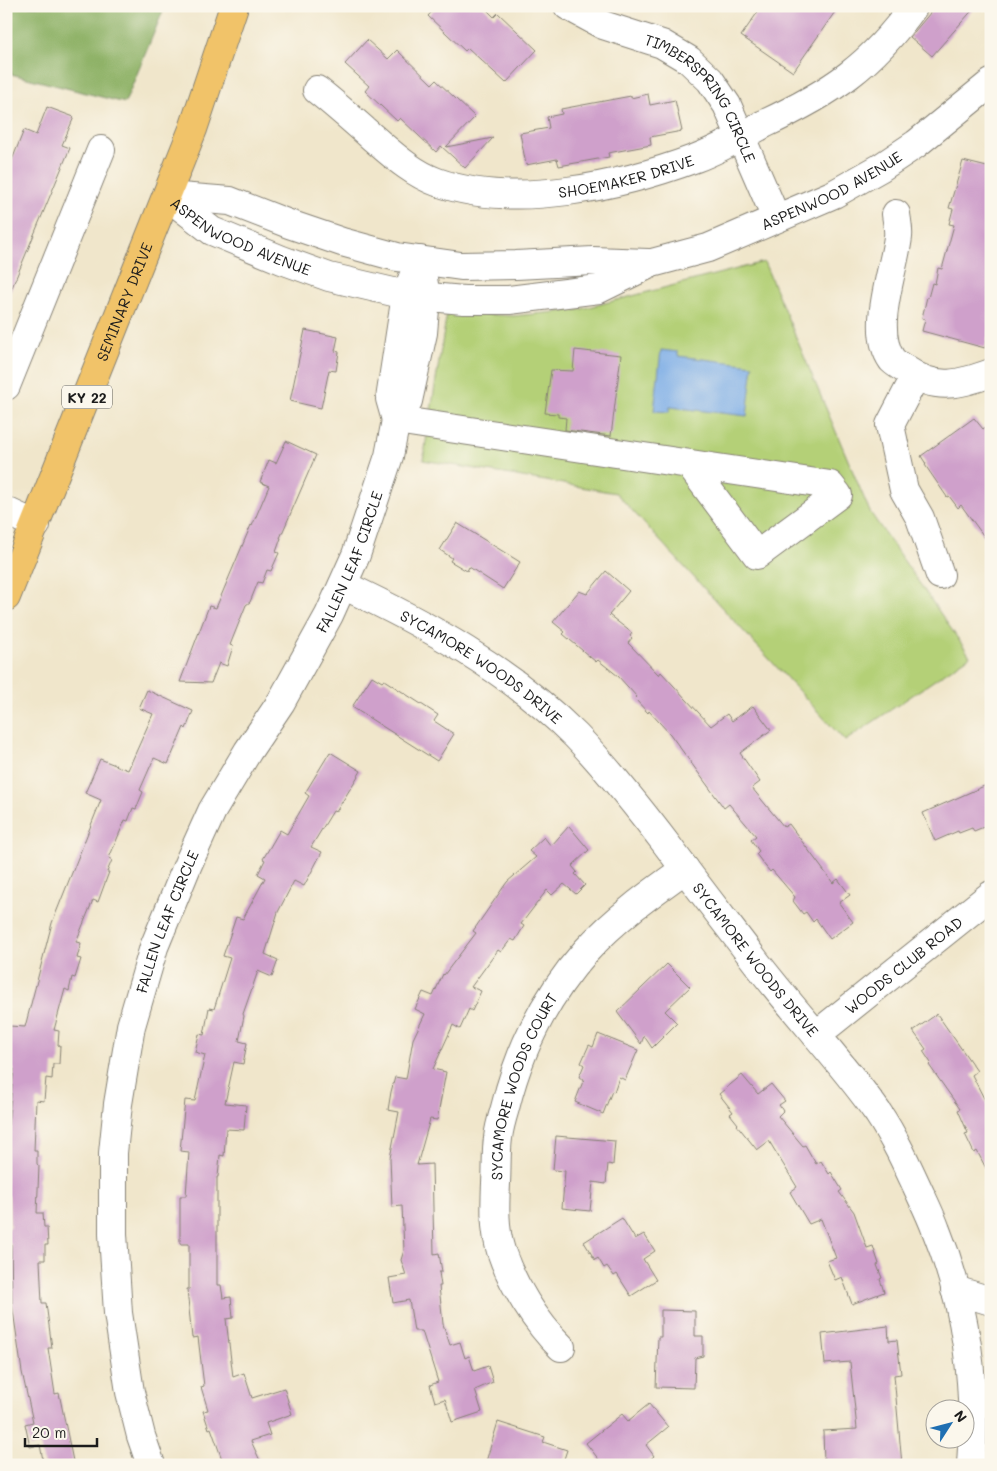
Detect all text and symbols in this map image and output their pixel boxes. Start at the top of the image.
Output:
street label: TIMBERSPRING CIRCLE [642,29,761,166]
street label: ASPENWOOD AVENUE [758,146,906,234]
street label: SHOEMAKER DRIVE [557,150,697,202]
street label: ASPENWOOD AVENUE [166,192,314,280]
street label: SEMINARY DRIVE [91,239,157,364]
road number: KY 22 [62,386,112,408]
street label: FALLEN LEAF CIRCLE [311,488,387,636]
street label: SYCAMORE WOODS DRIVE [397,605,567,728]
street label: FALLEN LEAF CIRCLE [131,846,203,995]
street label: SYCAMORE WOODS DRIVE [688,878,823,1041]
street label: WOODS CLUB ROAD [840,912,967,1018]
street label: SYCAMORE WOODS COURT [486,989,562,1181]
north arrow [924,1398,974,1448]
text: N [950,1406,972,1426]
scale bar [25,1416,98,1448]
text: 20 m [32,1422,66,1442]

